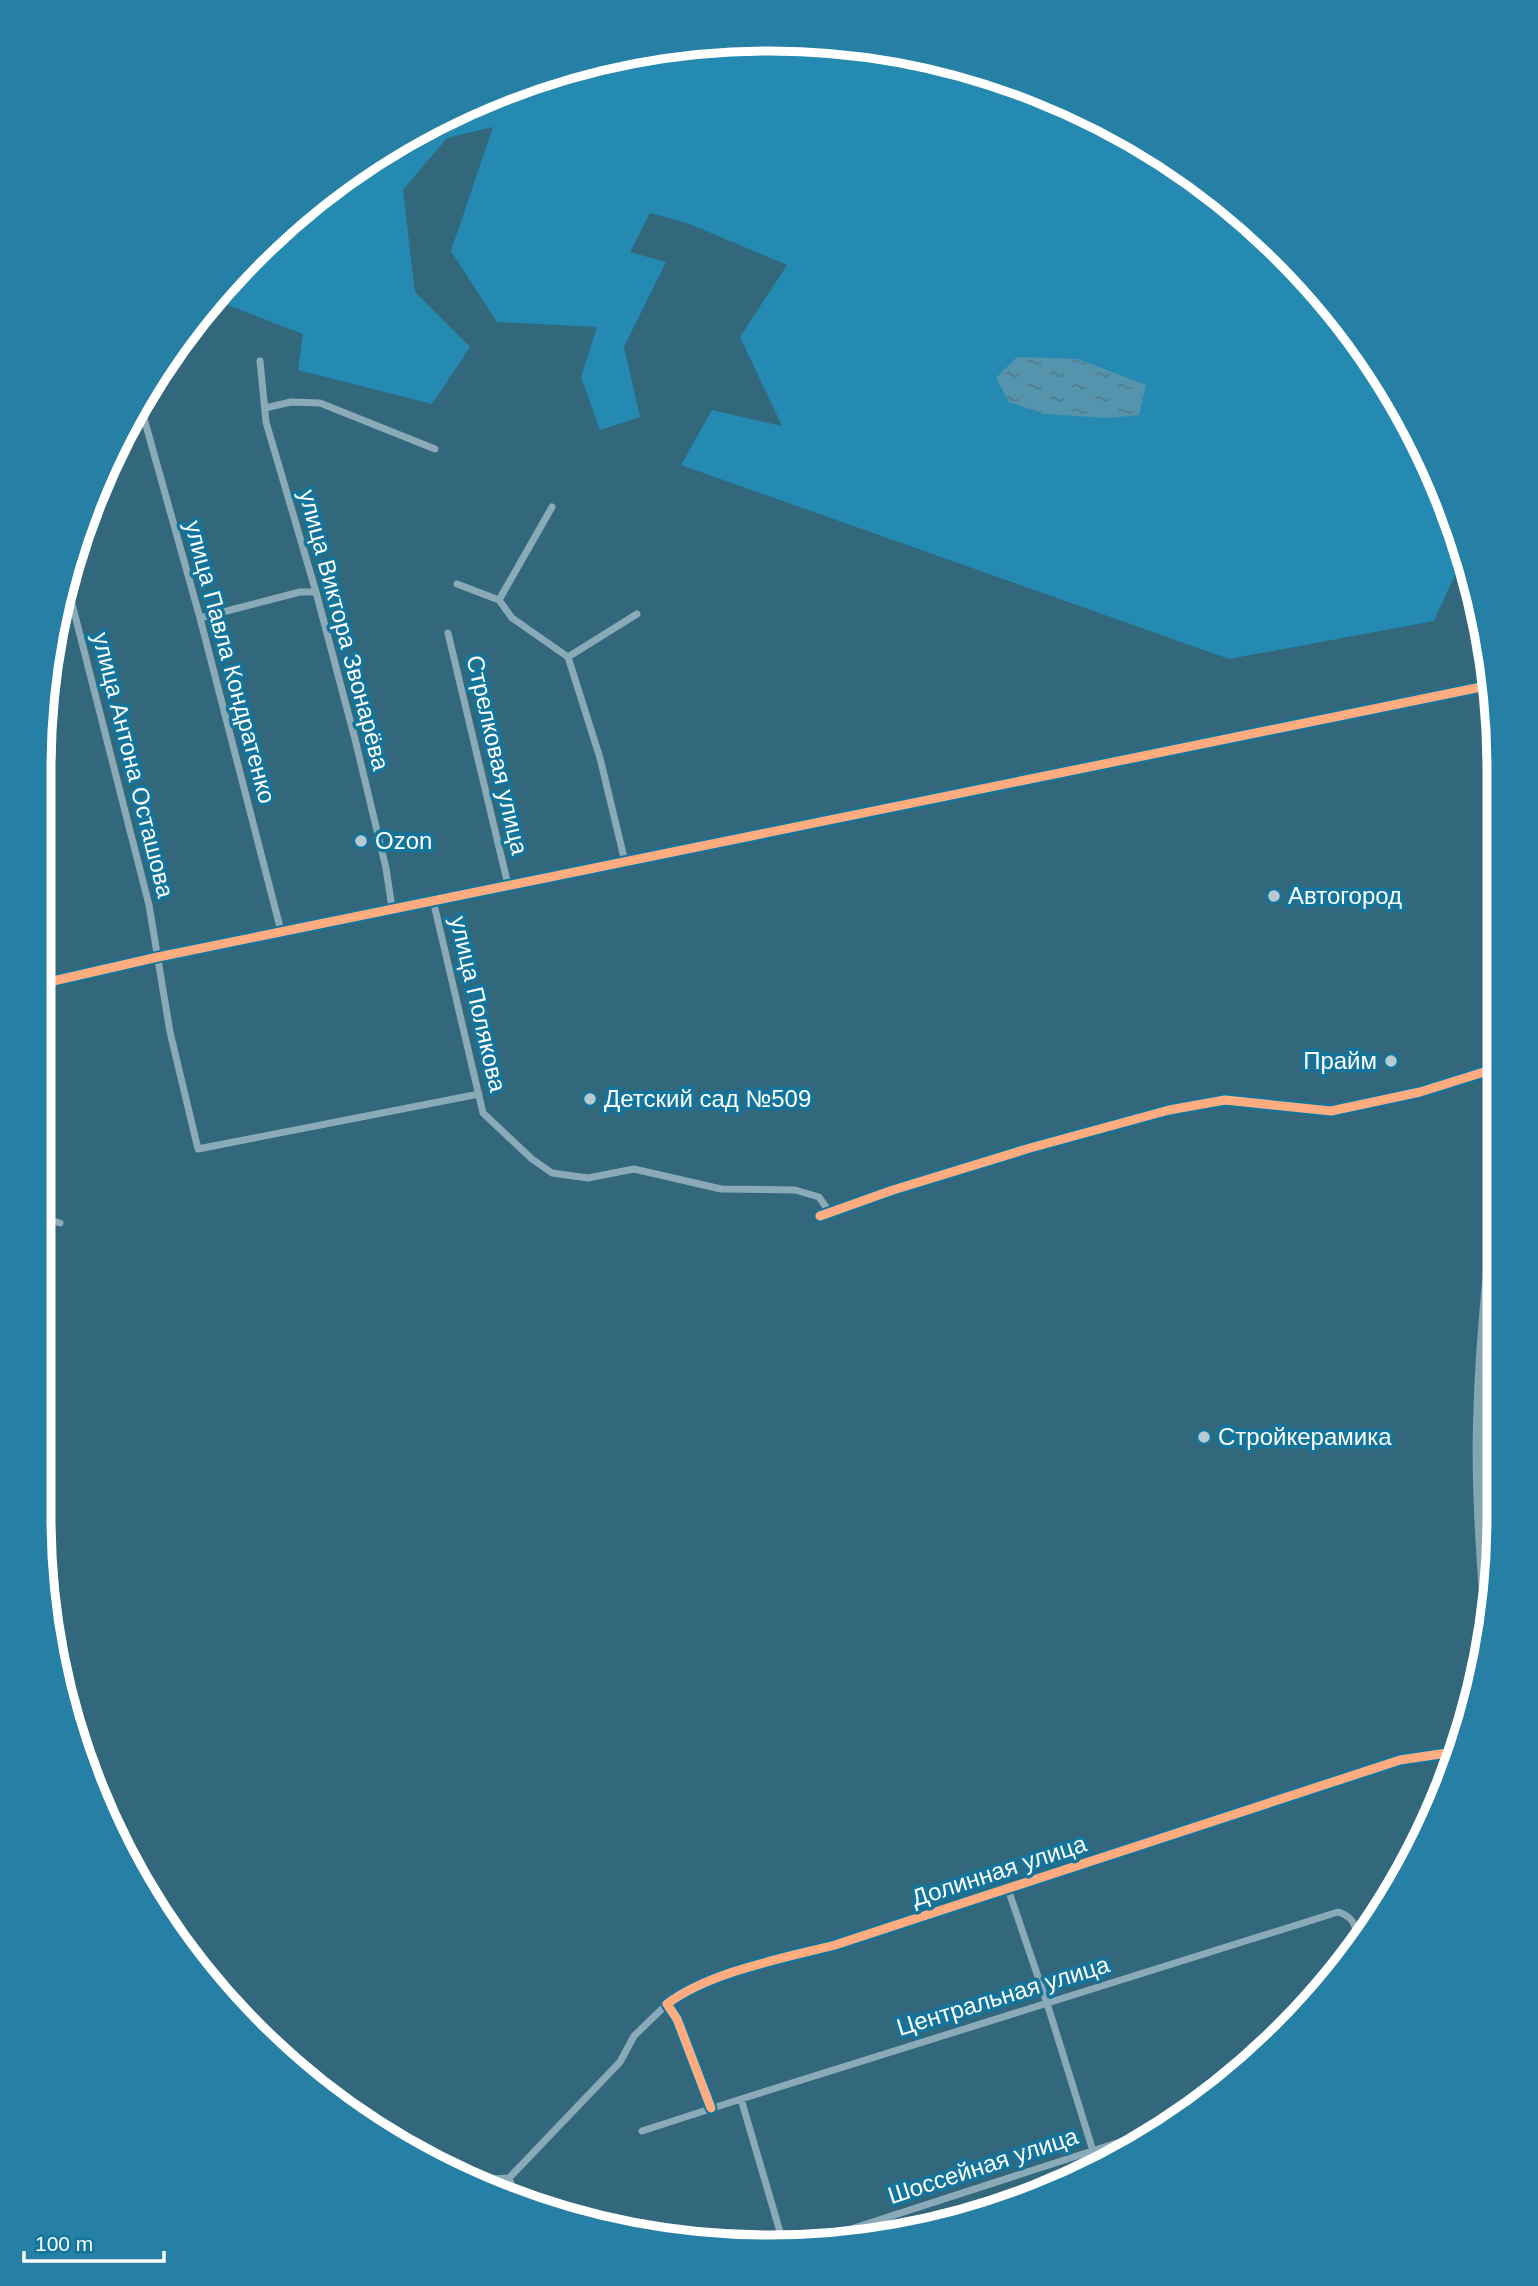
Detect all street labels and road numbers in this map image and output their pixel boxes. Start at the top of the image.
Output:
street label: улица Виктора Звонарёва [294,486,395,774]
street label: улица Павла Кондратенко [180,518,281,806]
street label: улица Антона Осташова [87,629,180,901]
street label: Стрелковая улица [461,653,534,858]
street label: улица Полякова [445,913,512,1095]
street label: Долинная улица [908,1829,1090,1912]
street label: Центральная улица [893,1950,1113,2041]
street label: Шоссейная улица [884,2122,1082,2209]

